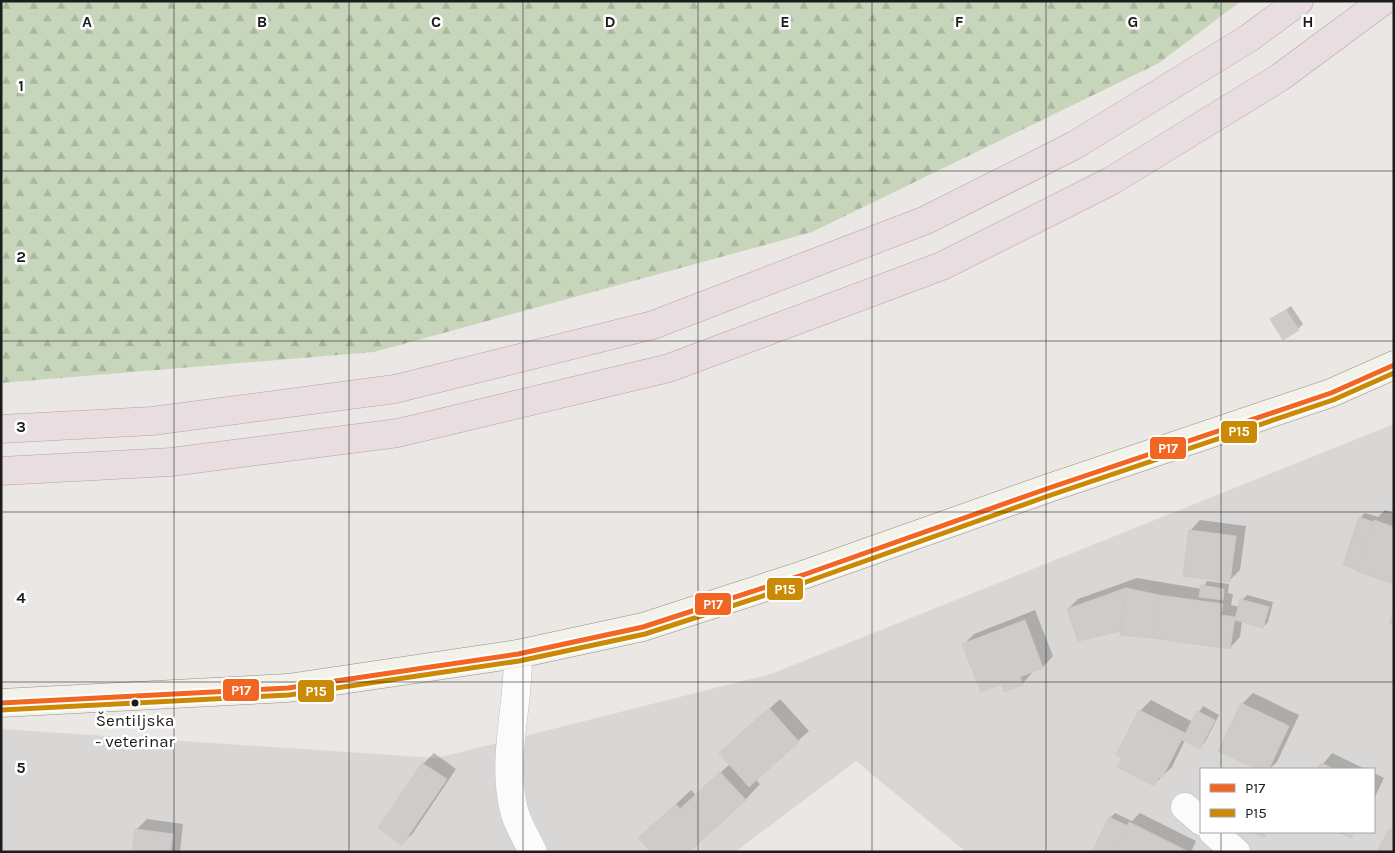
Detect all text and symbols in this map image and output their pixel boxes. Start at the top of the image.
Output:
text: A [82,12,92,31]
text: B [257,12,267,31]
text: C [431,12,441,31]
text: D [605,12,616,31]
text: E [780,12,790,31]
text: F [955,12,964,31]
text: G [1128,12,1138,31]
text: H [1302,12,1314,31]
text: 1 [18,76,24,95]
text: 2 [16,247,26,266]
text: 3 [16,417,26,436]
line badge: P15 [1220,420,1258,444]
text: P15 [1228,423,1250,440]
line badge: P17 [1149,436,1187,460]
text: P17 [1158,440,1178,457]
line badge: P15 [766,577,804,601]
text: P15 [774,581,796,598]
text: 4 [16,588,26,607]
line badge: P17 [694,592,732,616]
text: P17 [703,596,723,613]
line badge: P17 [222,678,260,702]
line badge: P15 [297,679,335,703]
text: P17 [231,682,251,699]
text: P15 [305,683,327,700]
marker: Šentiljska - veterinar [130,698,140,708]
place label: Šentiljska - veterinar [95,710,176,751]
text: 5 [16,758,26,777]
legend [1200,768,1375,833]
text: P17 [1245,779,1265,797]
text: P15 [1245,804,1267,822]

